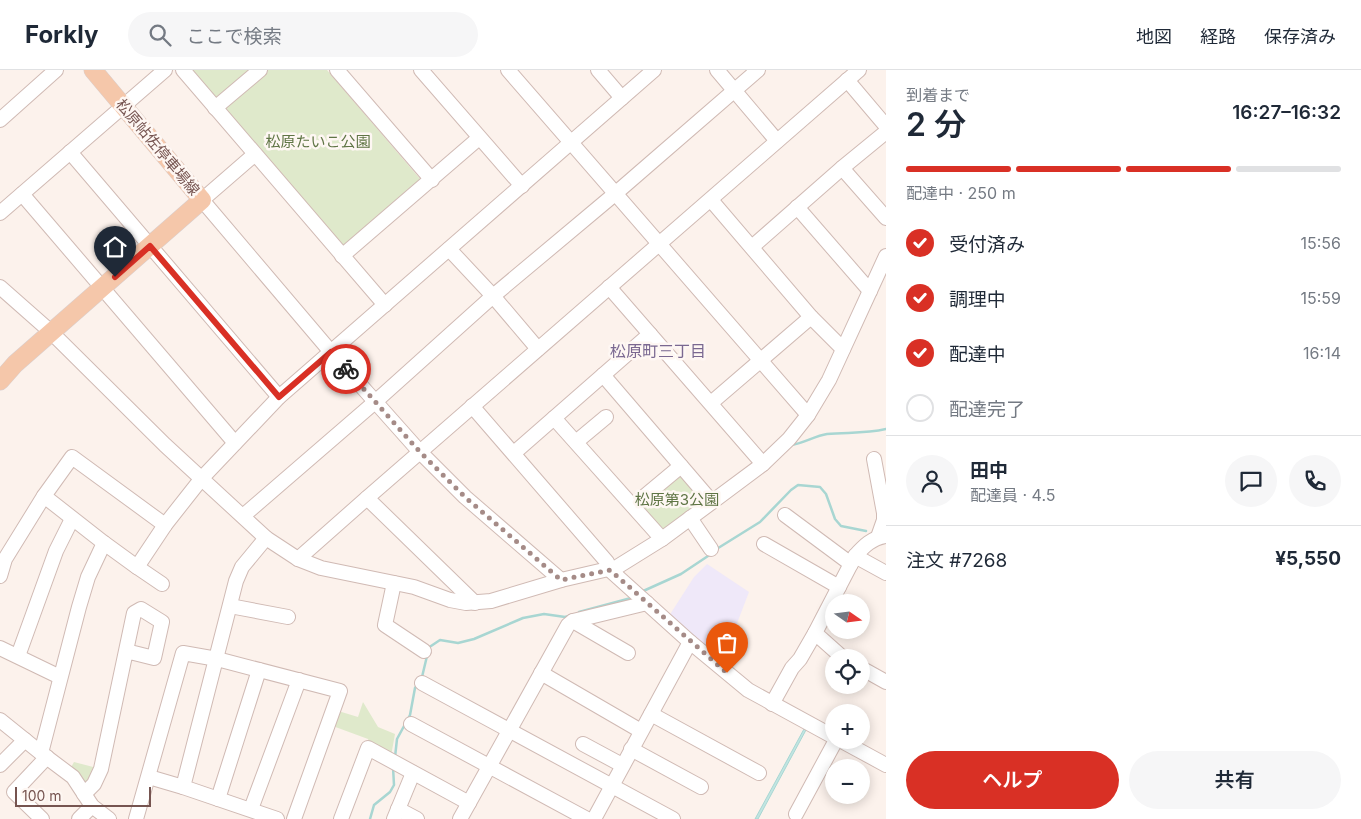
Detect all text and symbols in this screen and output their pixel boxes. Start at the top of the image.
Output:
search box [128,12,478,57]
text: Forkly [25,20,98,49]
icon: search [146,21,174,49]
text: ここで検索 [186,25,281,48]
text: 地図 [1136,26,1172,47]
text: 経路 [1200,26,1236,47]
text: 保存済み [1264,26,1336,47]
text: 到着まで [906,85,970,105]
street label: 松原帖佐停車場線 [112,95,204,199]
text: 16:27–16:32 [1232,101,1341,124]
text: 2 分 [906,105,966,144]
park label: 松原たいこ公園 [265,132,371,151]
text: 配達中 · 250 m [906,183,1016,203]
pin [94,226,136,277]
icon: check [906,229,934,257]
icon: home [101,233,129,261]
text: 受付済み [949,233,1025,256]
text: 15:56 [1301,233,1341,253]
icon: check [906,284,934,312]
text: 調理中 [949,288,1006,311]
text: 15:59 [1301,288,1341,308]
icon: check [906,339,934,367]
district label: 松原町三丁目 [610,341,706,361]
text: 配達中 [949,343,1006,366]
text: 16:14 [1303,343,1341,363]
courier [321,344,371,394]
icon: bike [332,355,360,383]
text: 配達完了 [949,398,1025,421]
button: person [906,455,958,507]
button: chat [1225,455,1277,507]
button: phone [1289,455,1341,507]
text: 田中 [970,459,1008,482]
text: 配達員 · 4.5 [970,485,1056,505]
park label: 松原第3公園 [635,490,719,509]
text: ¥5,550 [1275,547,1341,570]
text: 注文 #7268 [906,549,1007,572]
north arrow [825,594,870,639]
map controls [825,594,870,804]
pin [706,622,748,673]
icon: bag [713,629,741,657]
button: locate [825,649,870,694]
button: + [825,704,870,749]
button: ヘルプ [906,751,1119,809]
button: 共有 [1129,751,1341,809]
button: − [825,759,870,804]
scale bar [15,784,151,807]
text: 100 m [22,787,62,804]

